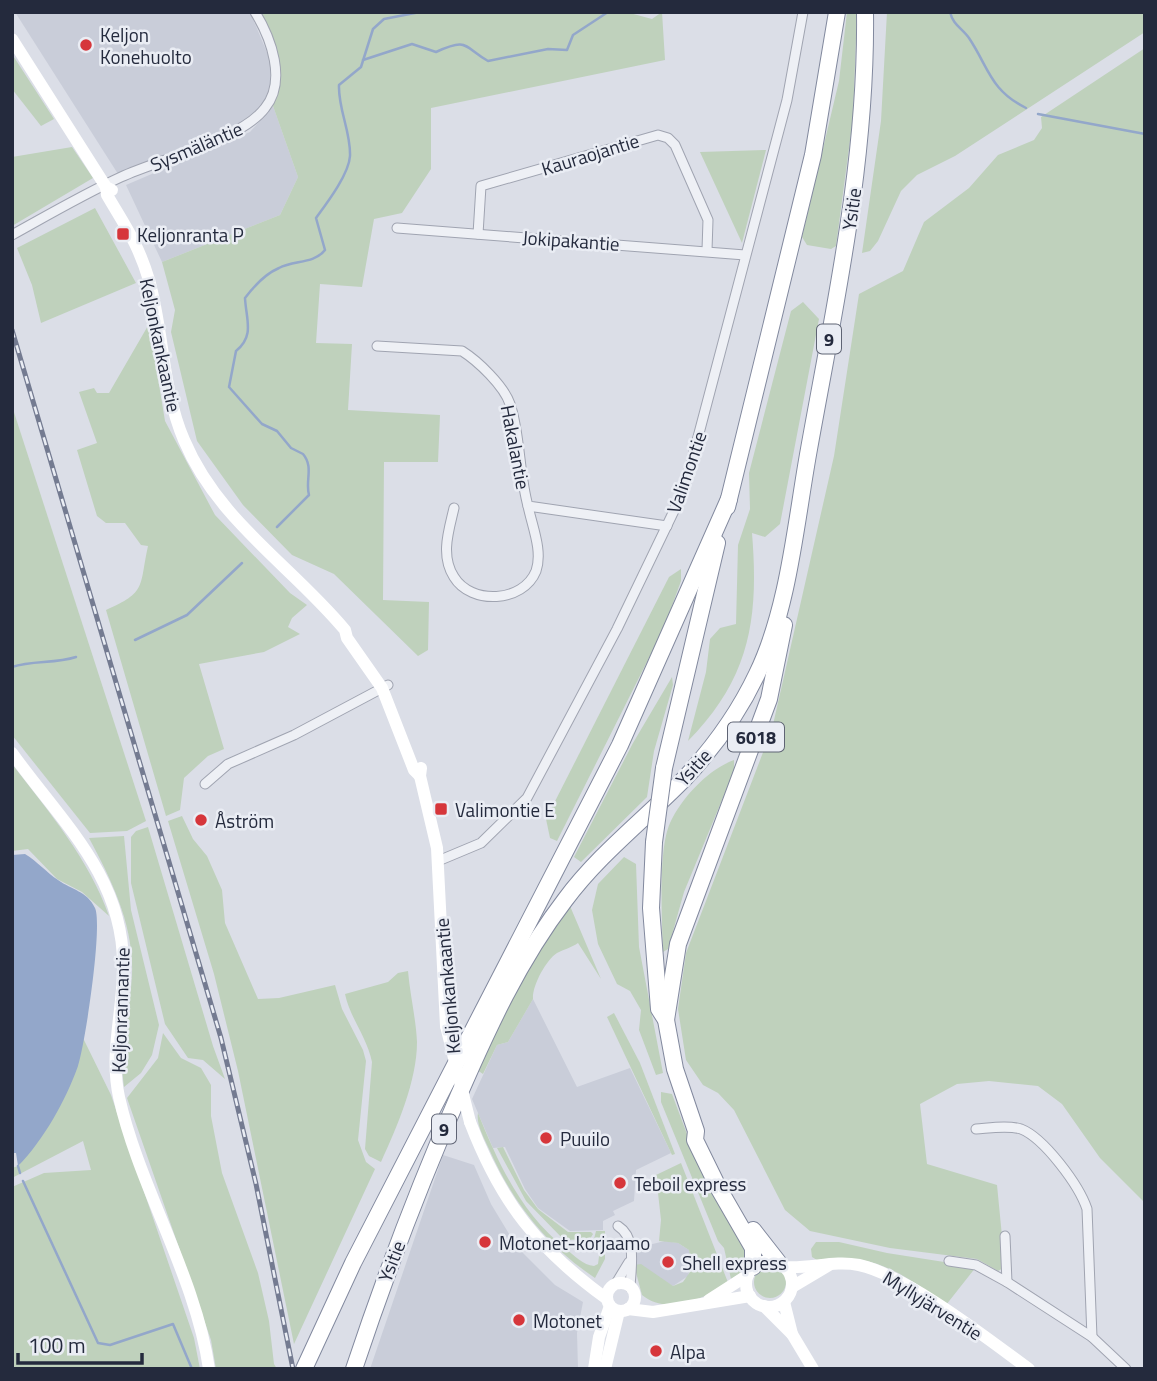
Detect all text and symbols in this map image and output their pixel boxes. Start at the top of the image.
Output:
place label: Keljon Konehuolto [100,20,192,71]
marker: Keljon Konehuolto [78,37,94,53]
street label: Sysmäläntie [145,114,247,178]
street label: Kauraojantie [538,125,642,183]
street label: Ysitie [834,186,868,232]
place label: Keljonranta P [137,220,244,249]
street label: Jokipakantie [521,222,621,258]
marker: Keljonranta P [115,226,131,242]
street label: Keljonkankaantie [133,275,189,415]
road number: 9 [817,324,841,354]
street label: Hakalantie [494,402,538,492]
street label: Valimontie [658,427,714,517]
road number: 6018 [728,722,784,752]
street label: Ysitie [668,742,718,792]
place label: Valimontie E [455,795,555,824]
marker: Valimontie E [433,801,449,817]
place label: Åström [215,806,274,835]
marker: Åström [193,812,209,828]
street label: Keljonkankaantie [427,917,467,1055]
street label: Keljonrannantie [103,947,137,1073]
road number: 9 [432,1114,456,1144]
place label: Puuilo [560,1124,610,1153]
marker: Puuilo [538,1130,554,1146]
place label: Teboil express [634,1169,747,1198]
marker: Teboil express [612,1175,628,1191]
place label: Motonet-korjaamo [499,1228,650,1257]
marker: Motonet-korjaamo [477,1234,493,1250]
street label: Ysitie [370,1236,412,1286]
place label: Shell express [682,1248,787,1277]
marker: Shell express [660,1254,676,1270]
street label: Myllyjärventie [878,1263,988,1347]
place label: Motonet [533,1306,602,1335]
marker: Motonet [511,1312,527,1328]
scale bar [18,1322,142,1366]
text: 100 m [28,1329,85,1361]
place label: Alpa [670,1337,706,1366]
marker: Alpa [648,1343,664,1359]

